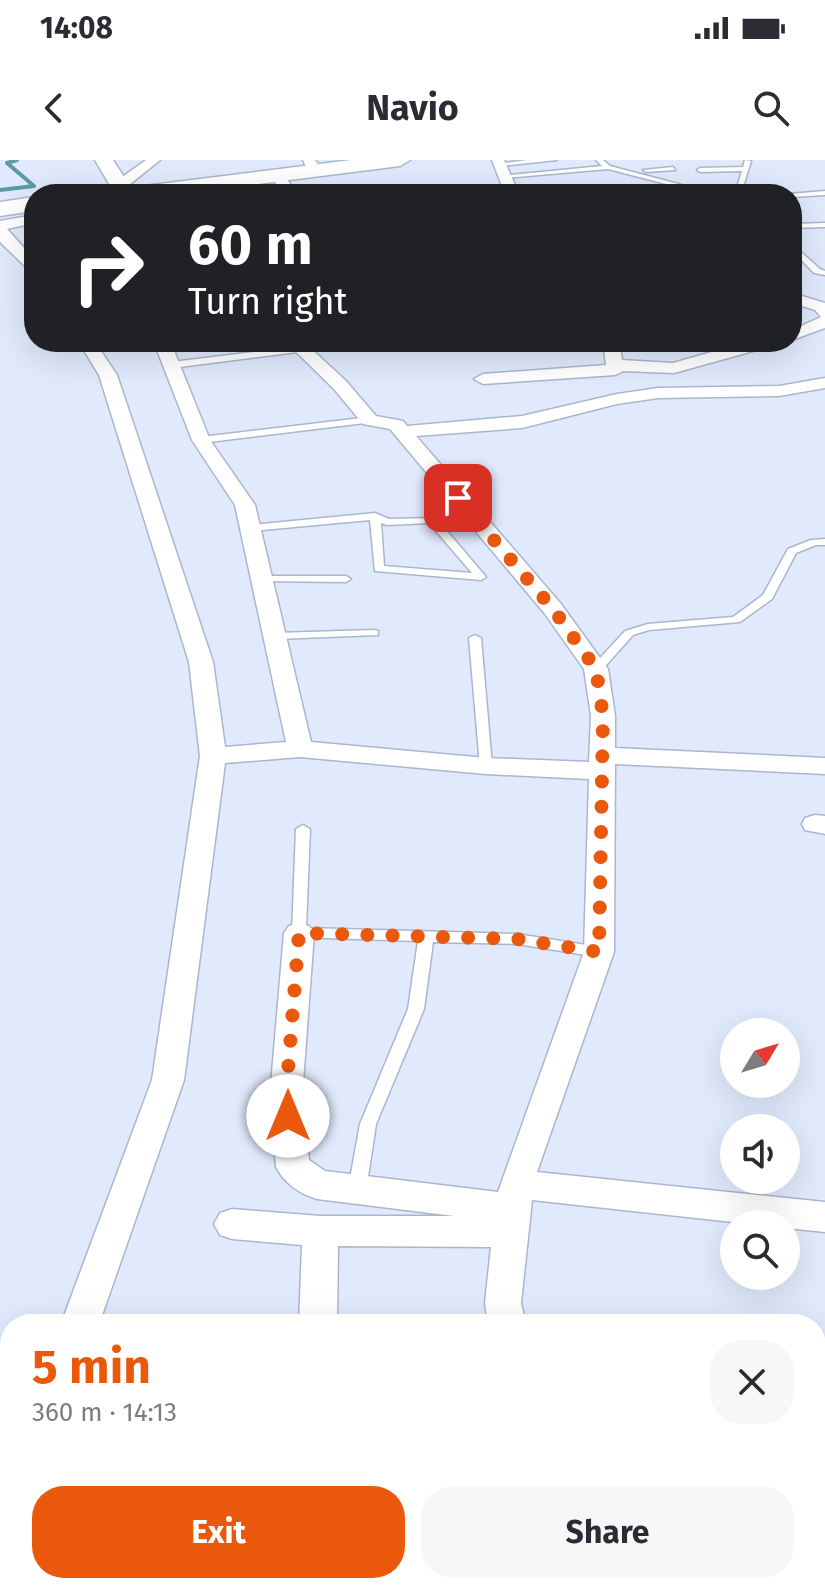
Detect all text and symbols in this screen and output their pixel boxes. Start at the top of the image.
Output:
text: 14:08 [40,10,113,46]
icon: back [32,86,76,130]
text: Navio [366,86,459,130]
icon: search [749,86,793,130]
text: 60 m [188,212,313,279]
icon: right [56,216,160,320]
text: Turn right [188,280,348,324]
pin [424,464,492,532]
icon: arrive [436,476,480,520]
north arrow [720,1018,800,1098]
map controls [720,1018,800,1290]
position arrow [246,1074,330,1158]
button: sound [720,1114,800,1194]
button: search [720,1210,800,1290]
text: 5 min [32,1338,151,1396]
button: close [710,1340,794,1424]
text: 360 m · 14:13 [32,1397,177,1428]
button: Exit [32,1486,405,1578]
button: Share [421,1486,794,1578]

